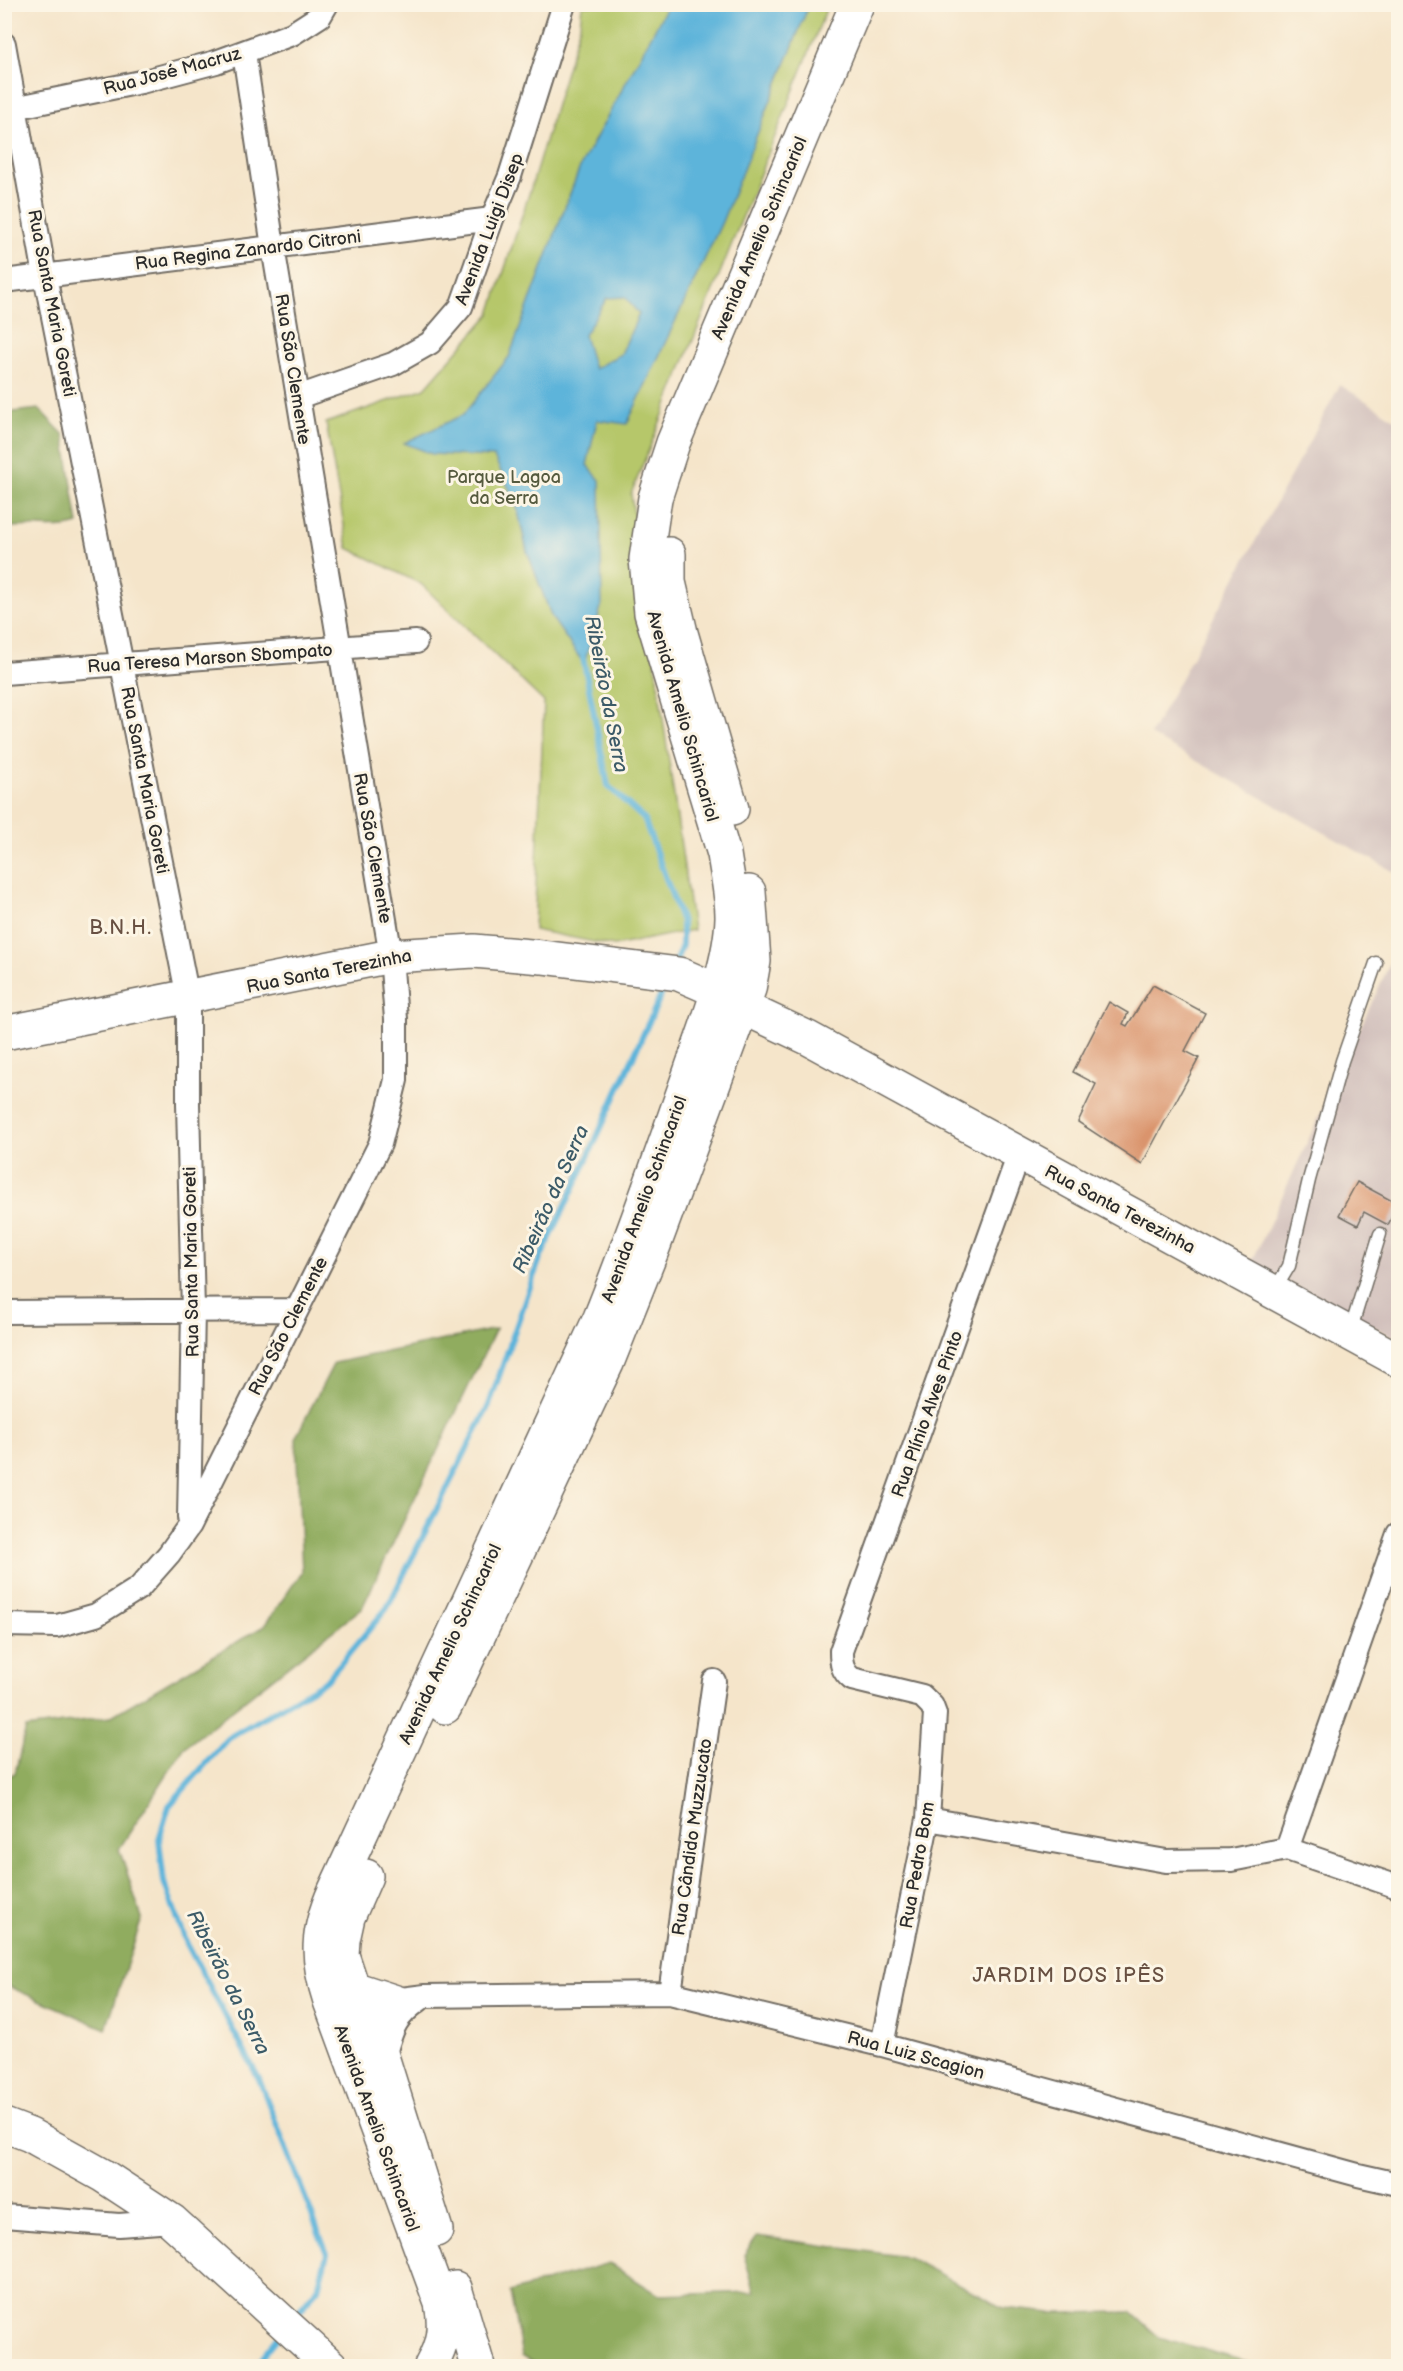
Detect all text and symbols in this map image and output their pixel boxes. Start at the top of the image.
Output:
street label: Rua José Macruz [101,43,243,100]
street label: Avenida Amelio Schincariol [707,134,812,343]
street label: Avenida Luigi Disep [451,150,528,308]
street label: Rua Santa Maria Goreti [23,208,80,399]
street label: Rua Regina Zanardo Citroni [134,226,362,275]
street label: Rua São Clemente [270,292,315,446]
park label: Parque Lagoa da Serra [447,467,561,509]
street label: Avenida Amelio Schincariol [642,608,723,824]
water label: Ribeirão da Serra [579,614,633,775]
street label: Rua Teresa Marson Sbompato [87,639,333,678]
street label: Rua Santa Maria Goreti [116,685,173,876]
street label: Rua São Clemente [349,771,396,925]
district label: B.N.H. [89,916,153,940]
street label: Rua Santa Terezinha [245,945,413,998]
street label: Avenida Amelio Schincariol [597,1093,692,1305]
water label: Ribeirão da Serra [508,1122,594,1277]
street label: Rua Santa Terezinha [1041,1161,1199,1258]
street label: Rua Santa Maria Goreti [179,1167,204,1357]
street label: Rua São Clemente [244,1253,333,1399]
street label: Rua Plínio Alves Pinto [888,1328,967,1500]
street label: Avenida Amelio Schincariol [395,1541,506,1748]
street label: Rua Cândido Muzzucato [668,1737,717,1937]
street label: Rua Pedro Bom [896,1800,939,1930]
water label: Ribeirão da Serra [181,1906,275,2059]
district label: JARDIM DOS IPÊS [972,1963,1166,1988]
street label: Avenida Amelio Schincariol [329,2022,424,2234]
street label: Rua Luiz Scagion [845,2027,987,2084]

